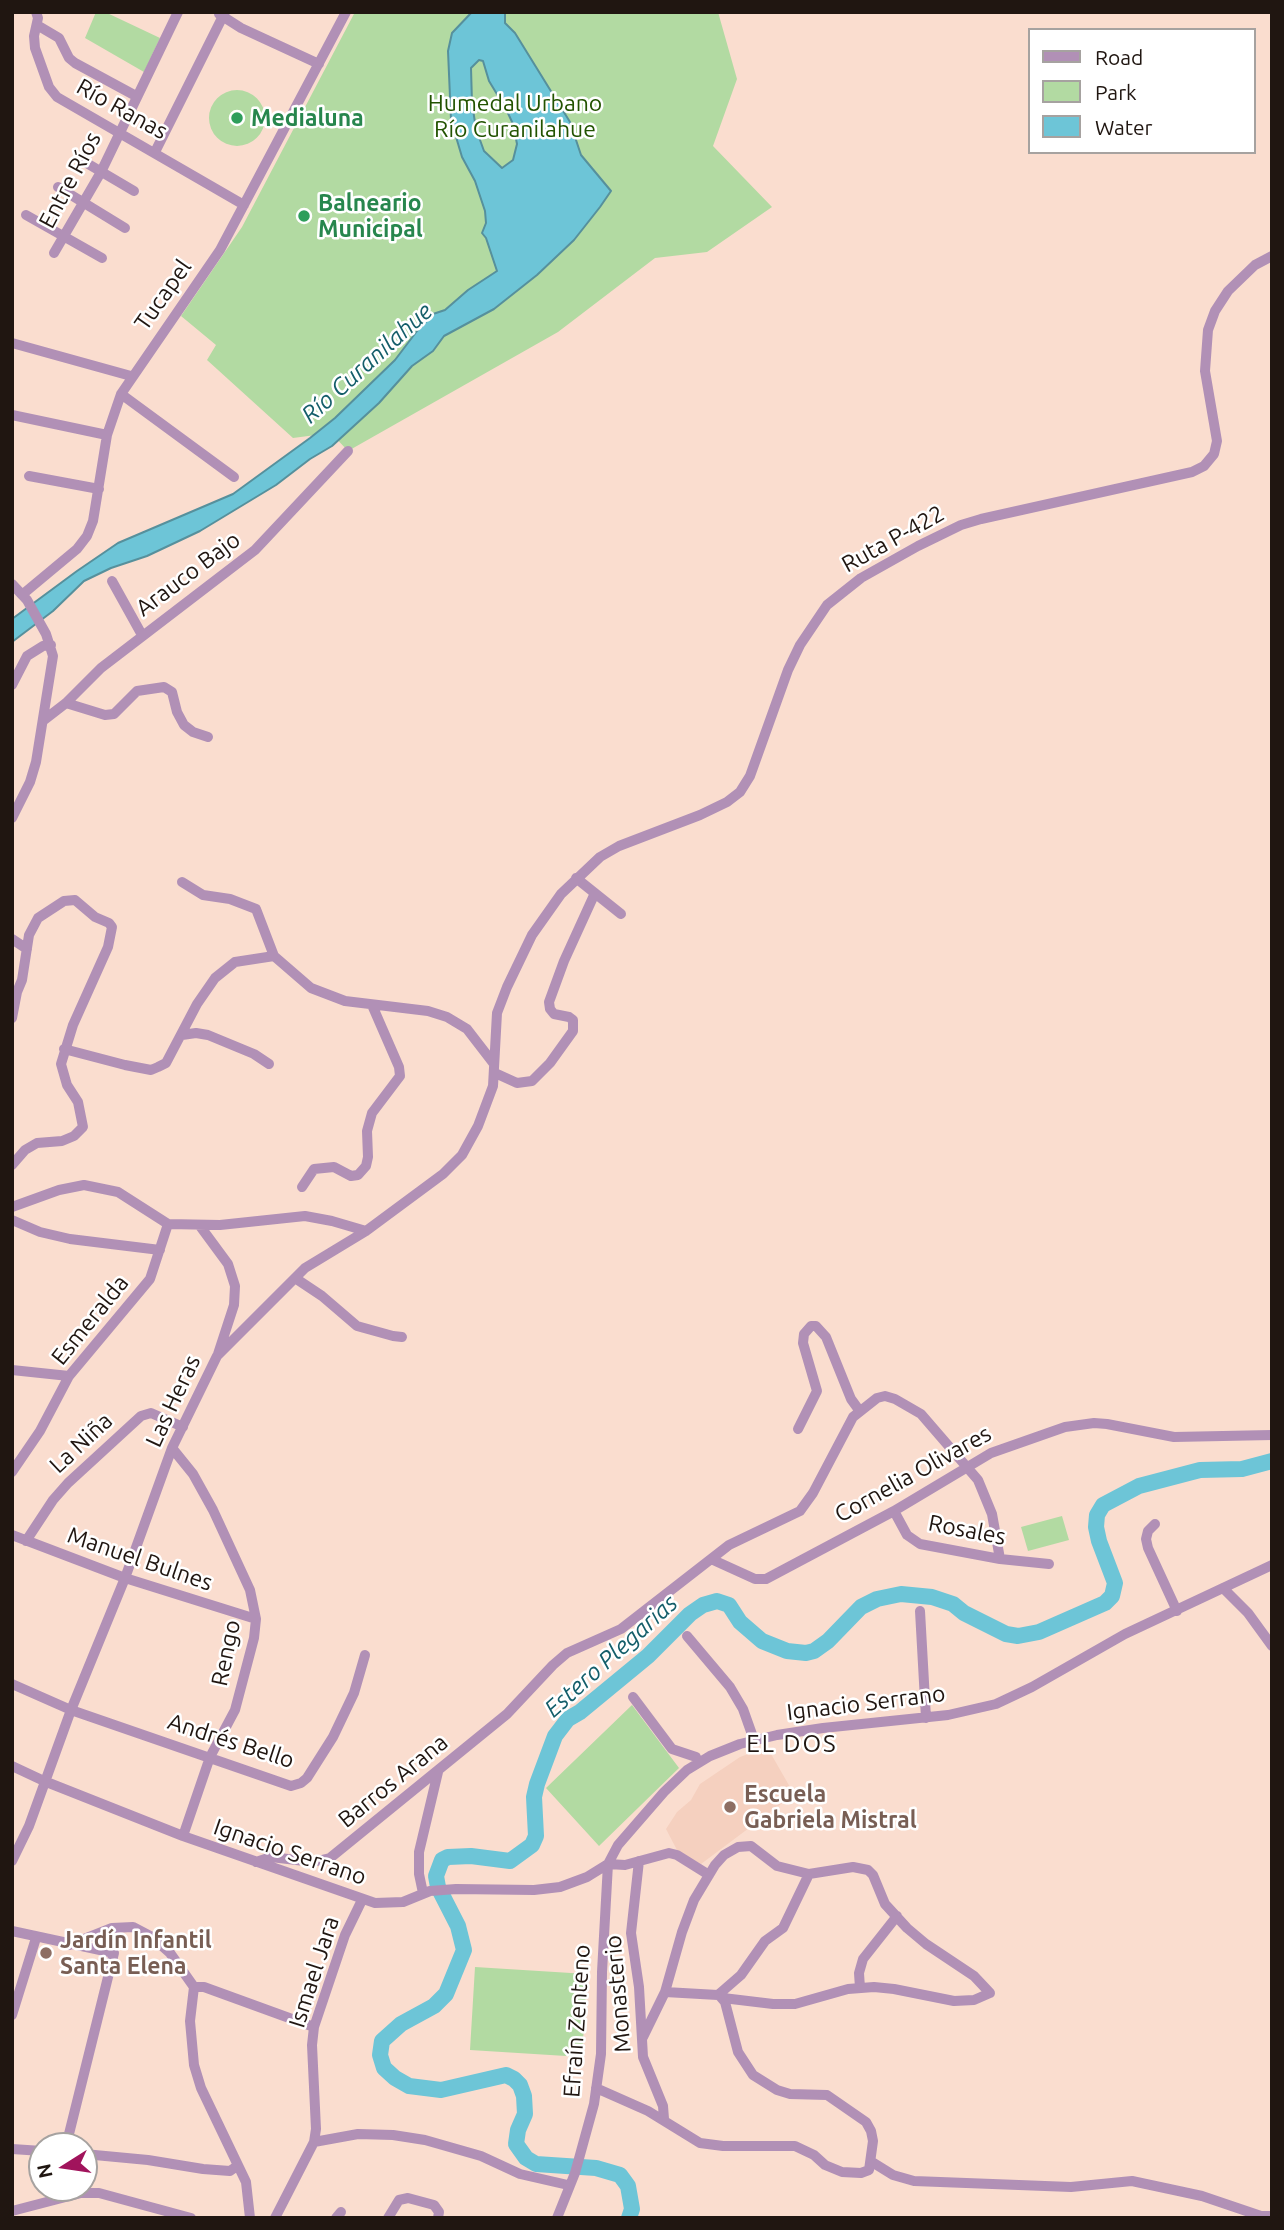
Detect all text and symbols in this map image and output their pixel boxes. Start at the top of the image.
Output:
legend [1028,28,1256,154]
text: Road [1095,45,1143,69]
street label: Río Ranas [72,73,172,145]
text: Park [1095,80,1137,104]
park label: Humedal Urbano Río Curanilahue [428,89,602,143]
place label: Medialuna [251,104,364,132]
marker: Medialuna [229,110,245,126]
text: Water [1095,115,1153,139]
street label: Entre Ríos [33,127,107,233]
place label: Balneario Municipal [318,189,423,243]
marker: Balneario Municipal [296,208,312,224]
street label: Tucapel [129,254,197,336]
water label: Río Curanilahue [296,297,438,429]
street label: Ruta P-422 [837,500,949,578]
street label: Arauco Bajo [130,526,246,622]
street label: Esmeralda [46,1270,134,1370]
street label: Las Heras [140,1351,206,1451]
street label: La Niña [44,1407,118,1479]
street label: Cornelia Olivares [830,1420,996,1528]
street label: Rosales [926,1509,1008,1551]
street label: Manuel Bulnes [64,1521,216,1597]
water label: Estero Plegarias [539,1589,683,1723]
street label: Rengo [206,1617,246,1689]
street label: Ignacio Serrano [785,1680,947,1726]
street label: Andrés Bello [164,1708,298,1774]
street label: Barros Arana [333,1728,453,1834]
district label: EL DOS [747,1730,837,1758]
place label: Escuela Gabriela Mistral [744,1780,917,1834]
marker: Escuela Gabriela Mistral [722,1799,738,1815]
street label: Ignacio Serrano [210,1813,370,1891]
street label: Ismael Jara [283,1913,345,2031]
place label: Jardín Infantil Santa Elena [60,1926,212,1980]
street label: Monasterio [599,1934,637,2054]
street label: Efraín Zenteno [558,1944,596,2098]
marker: Jardín Infantil Santa Elena [38,1945,54,1961]
north arrow [28,2132,98,2202]
text: N [32,2162,57,2180]

